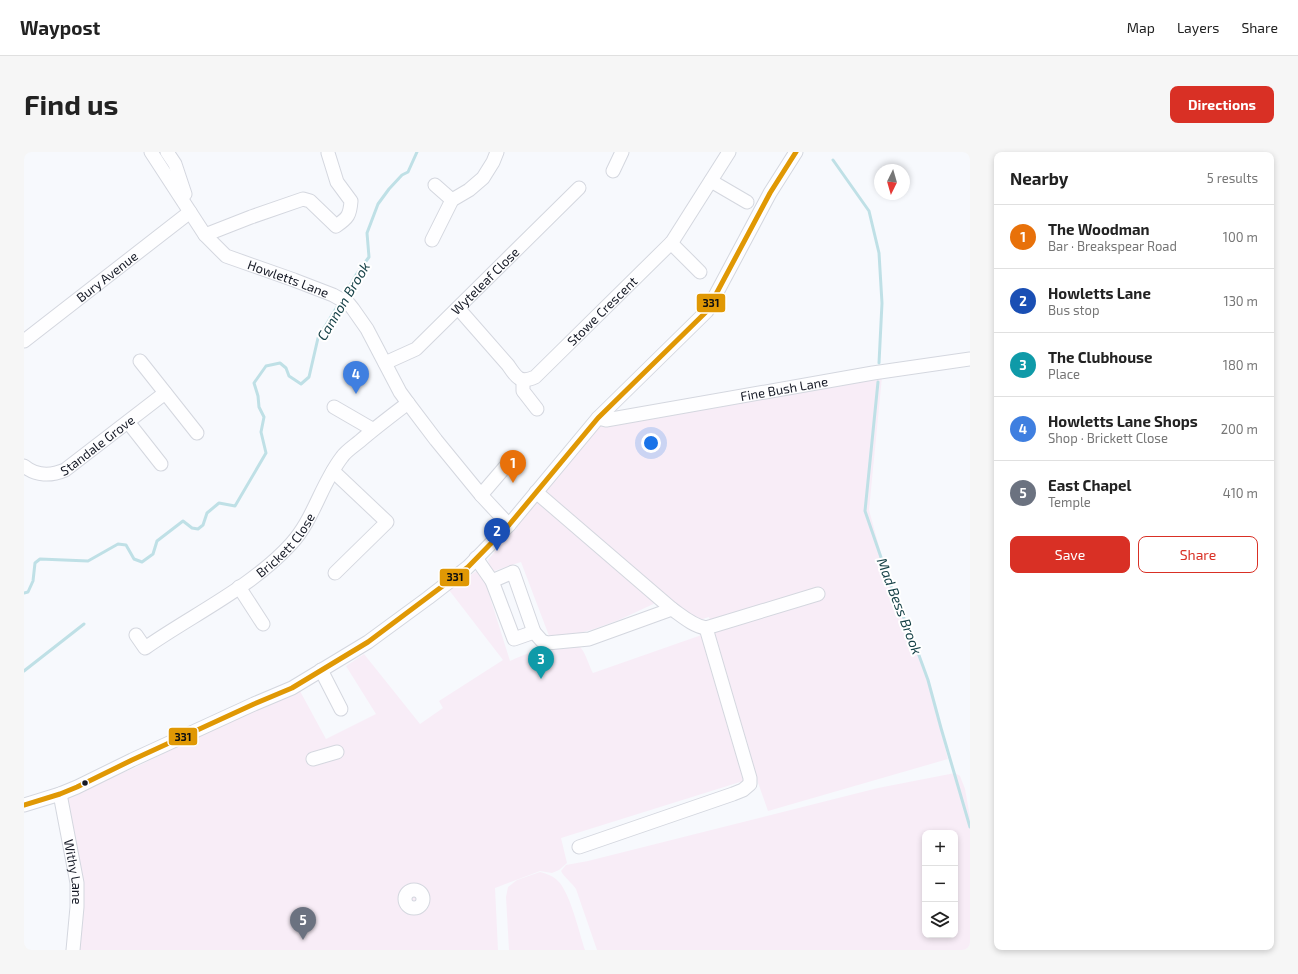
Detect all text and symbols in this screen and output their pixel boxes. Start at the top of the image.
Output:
text: Waypost [20,16,100,39]
text: Map [1127,19,1155,36]
text: Layers [1177,19,1219,36]
text: Share [1241,19,1278,36]
button: Directions [1170,86,1274,123]
text: Find us [24,87,118,121]
north arrow [874,164,910,200]
text: Nearby [1010,168,1068,188]
text: 5 results [1207,170,1258,186]
text: The Woodman [1048,220,1149,238]
text: 1 [1020,229,1026,245]
text: 100 m [1223,229,1258,245]
text: Bar · Breakspear Road [1048,238,1177,254]
street label: Wyteleaf Close [448,244,522,318]
street label: Bury Avenue [73,248,141,305]
street label: Howletts Lane [246,256,331,301]
water label: Cannon Brook [313,259,373,343]
street label: Stowe Crescent [564,273,640,349]
text: Howletts Lane [1048,284,1151,302]
line badge: 331 [696,293,726,313]
text: 2 [1019,293,1027,309]
text: 130 m [1223,293,1258,309]
text: 331 [702,296,720,309]
text: Bus stop [1048,302,1099,318]
text: The Clubhouse [1048,348,1152,366]
text: 3 [1019,357,1027,373]
text: 180 m [1223,357,1258,373]
pin: 4 [343,361,369,394]
text: Place [1048,366,1080,382]
street label: Fine Bush Lane [739,373,829,404]
street label: Standale Grove [58,412,138,479]
text: Howletts Lane Shops [1048,412,1198,430]
text: 4 [1019,421,1027,437]
text: 200 m [1221,421,1258,437]
text: Shop · Brickett Close [1048,430,1168,446]
your location [641,433,661,453]
pin: 1 [500,450,526,483]
text: East Chapel [1048,476,1131,494]
text: 5 [1019,485,1027,501]
text: 410 m [1223,485,1258,501]
text: Temple [1048,494,1091,510]
street label: Brickett Close [253,510,318,581]
pin: 2 [484,518,510,551]
button: Save [1010,536,1130,573]
button: Share [1138,536,1258,573]
water label: Mad Bess Brook [874,555,926,657]
line badge: 331 [439,568,470,587]
text: 331 [446,570,464,583]
pin: 3 [528,646,554,679]
line badge: 331 [168,727,198,746]
text: 331 [174,730,192,743]
unlabelled marker [80,778,90,788]
map controls [922,830,958,938]
button: + [922,830,958,866]
street label: Withy Lane [61,838,85,904]
button: − [922,866,958,902]
button: layers [922,902,958,938]
pin: 5 [290,907,316,940]

